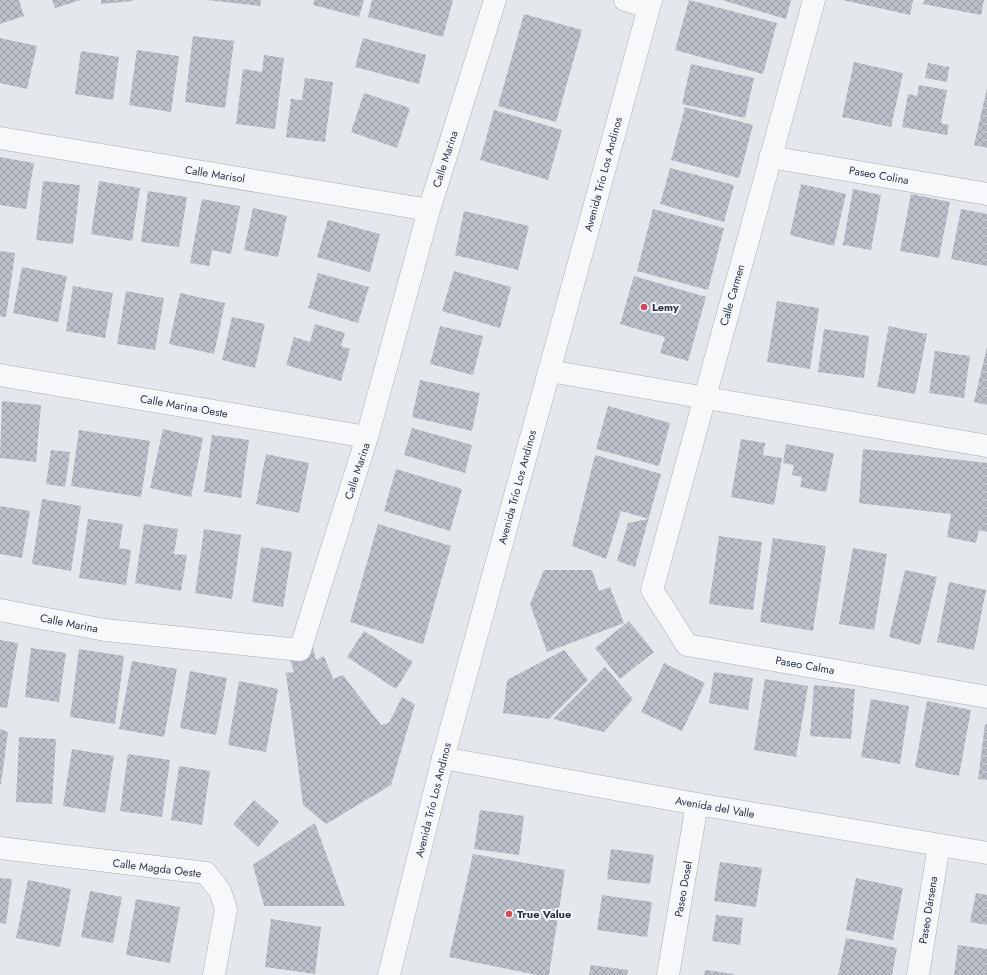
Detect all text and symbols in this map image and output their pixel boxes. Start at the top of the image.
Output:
street label: Avenida Trío Los Andinos [580,114,626,233]
street label: Calle Marina [428,129,462,189]
street label: Calle Marisol [184,161,246,187]
street label: Paseo Colina [848,162,910,188]
street label: Calle Carmen [716,262,748,328]
place label: Lemy [652,299,679,315]
marker: Lemy [639,302,649,312]
street label: Calle Marina Oeste [139,390,230,422]
street label: Avenida Trío Los Andinos [494,427,540,546]
street label: Calle Marina [340,441,374,501]
street label: Calle Marina [39,610,99,636]
street label: Paseo Calma [774,652,836,678]
street label: Avenida Trío Los Andinos [411,740,455,859]
street label: Avenida del Valle [674,792,756,822]
street label: Calle Magda Oeste [112,855,203,881]
street label: Paseo Dosel [670,860,696,918]
street label: Paseo Dársena [915,875,941,945]
place label: True Value [517,906,571,922]
marker: True Value [504,909,514,919]

